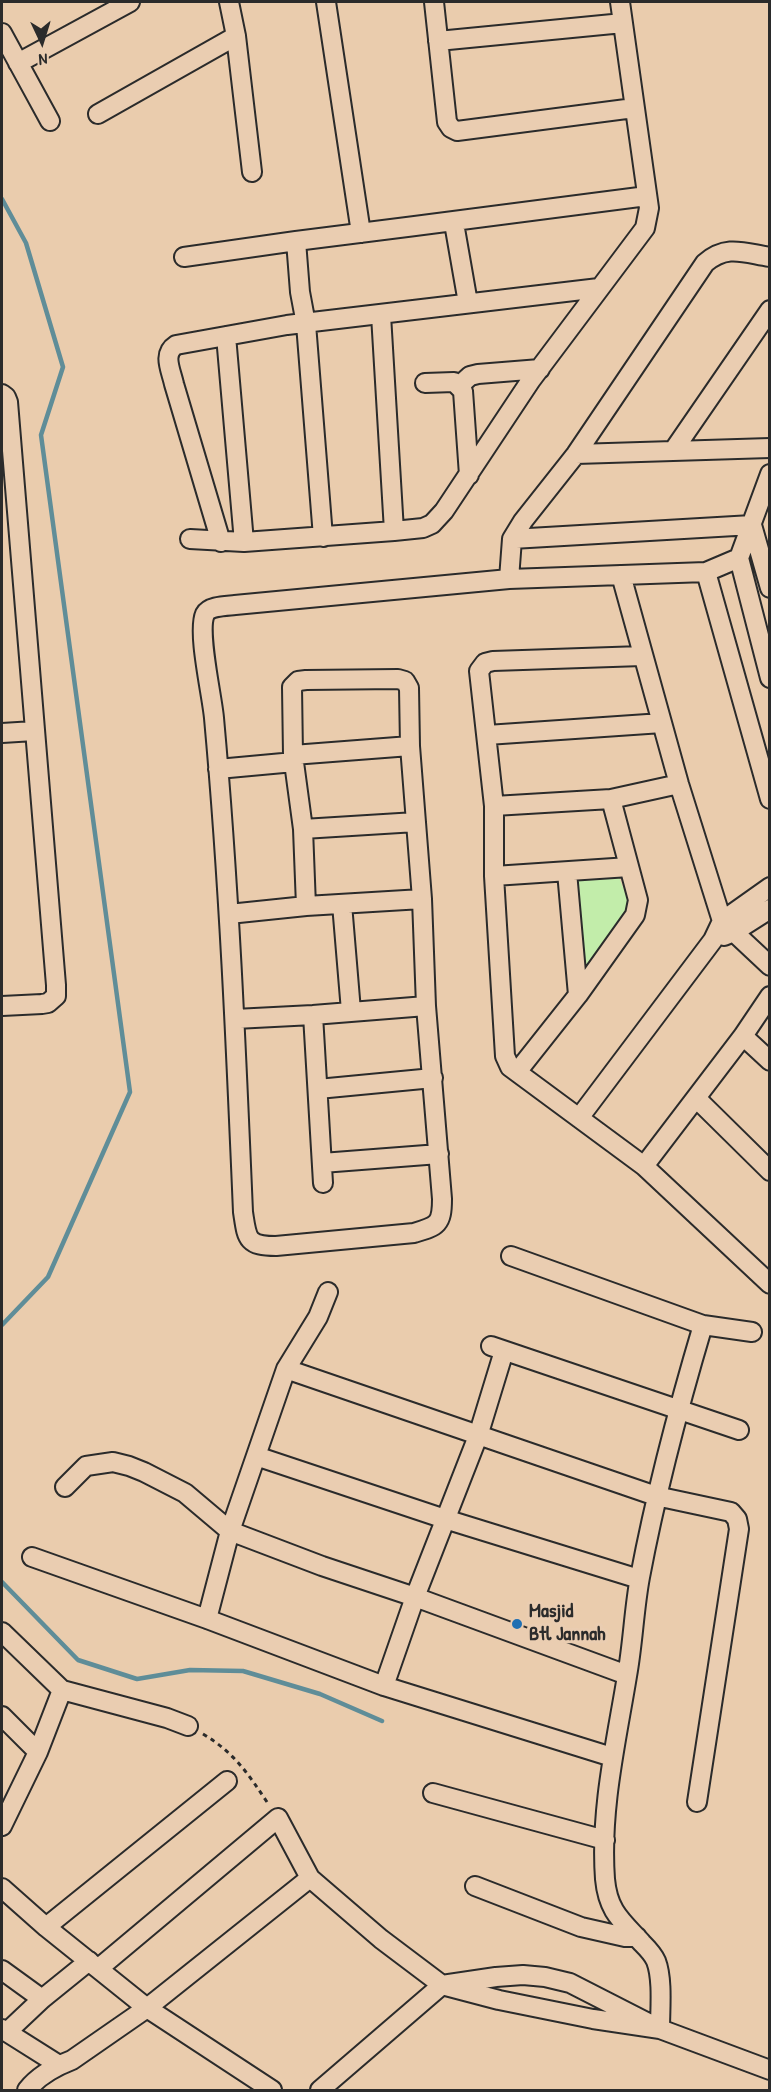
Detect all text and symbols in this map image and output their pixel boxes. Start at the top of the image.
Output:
north arrow [12,12,72,72]
text: N [38,49,48,71]
place label: Masjid Btl Jannah [529,1600,605,1647]
marker: Masjid Btl Jannah [510,1617,524,1631]

